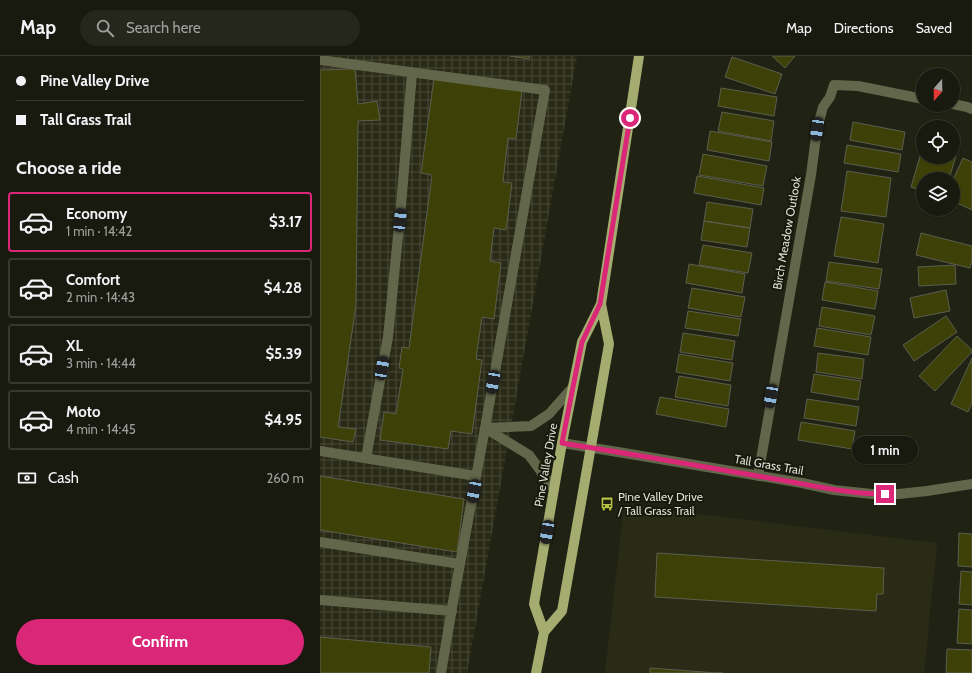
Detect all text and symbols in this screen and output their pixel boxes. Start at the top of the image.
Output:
search box [80,10,360,46]
text: Map [20,16,56,39]
icon: search [94,17,116,39]
text: Search here [126,19,201,37]
text: Map [786,19,812,37]
text: Directions [834,19,894,37]
text: Saved [916,19,952,37]
north arrow [916,68,960,112]
map controls [916,68,960,216]
text: Pine Valley Drive [40,72,149,90]
route start [621,109,639,127]
text: Tall Grass Trail [40,111,131,129]
car [809,116,825,142]
button: locate [916,120,960,164]
text: Choose a ride [16,157,121,179]
button: layers [916,172,960,216]
street label: Birch Meadow Outlook [769,174,804,291]
icon: car [18,204,54,240]
text: Economy [66,205,127,223]
car [393,207,407,233]
text: $3.17 [269,213,302,231]
text: 1 min · 14:42 [66,223,132,239]
icon: car [18,270,54,306]
text: Comfort [66,271,120,289]
text: $4.28 [264,279,302,297]
text: 2 min · 14:43 [66,289,135,305]
icon: car [18,336,54,372]
text: XL [66,337,83,355]
text: $5.39 [265,345,302,363]
text: 3 min · 14:44 [66,355,136,371]
car [374,355,390,381]
car [485,369,501,395]
car [763,383,779,409]
icon: car [18,402,54,438]
text: Moto [66,403,100,421]
text: $4.95 [264,411,302,429]
text: 4 min · 14:45 [66,421,136,437]
street label: Pine Valley Drive [531,422,560,508]
callout: 1 min [852,436,918,464]
text: 1 min [870,442,900,458]
street label: Tall Grass Trail [733,451,805,478]
icon: cash [16,467,38,489]
text: Cash [48,469,79,487]
text: 260 m [266,470,304,486]
car [466,478,482,504]
route end [876,485,894,503]
place label: Pine Valley Drive / Tall Grass Trail [617,489,703,518]
bus stop icon: Pine Valley Drive / Tall Grass Trail [599,496,615,512]
car [539,519,555,545]
button: Confirm [16,619,304,665]

